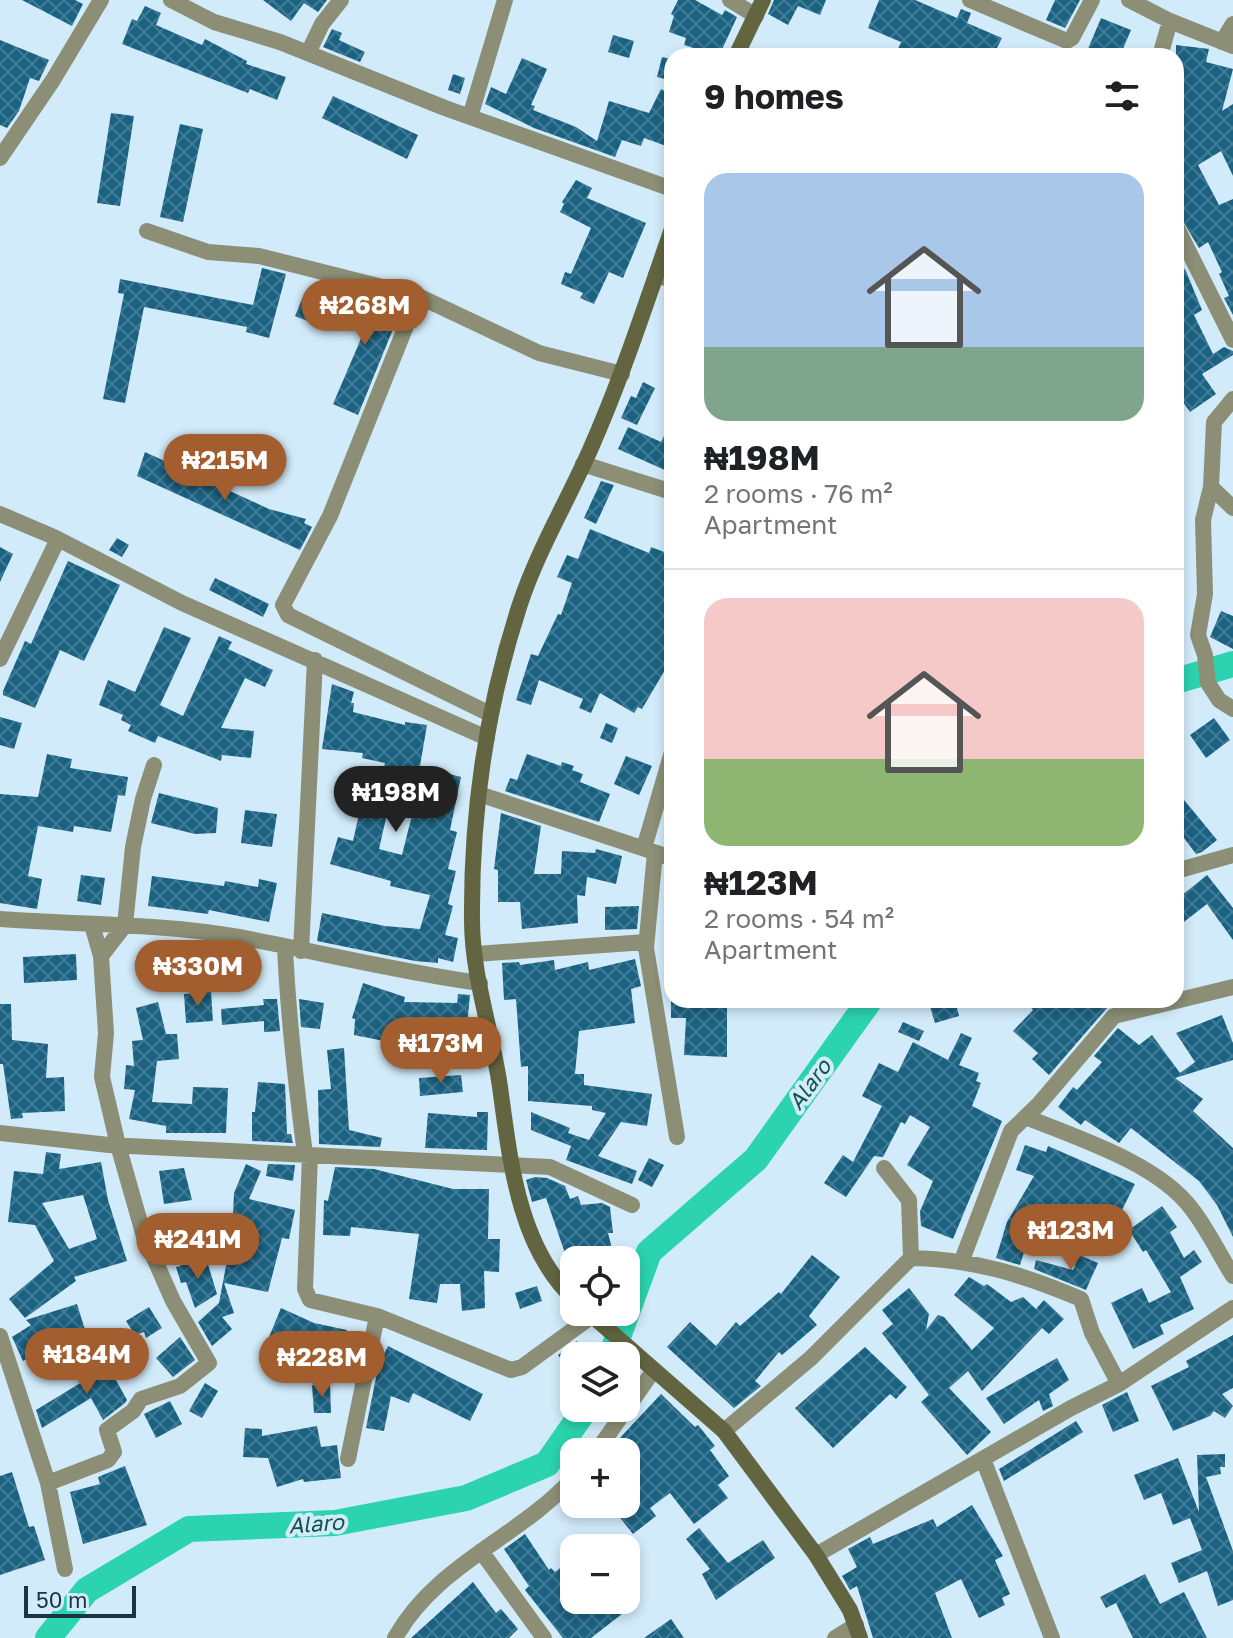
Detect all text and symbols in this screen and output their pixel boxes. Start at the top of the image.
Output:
icon: filters [1100,74,1144,118]
text: 9 homes [704,76,844,116]
icon: home [852,225,996,369]
pin: ₦268M [309,279,421,347]
text: ₦268M [320,289,410,320]
pin: ₦215M [169,434,281,502]
text: ₦198M [704,437,820,477]
text: ₦215M [181,444,269,475]
text: 2 rooms · 76 m² [704,478,893,509]
text: Apartment [704,509,837,540]
icon: home [852,650,996,794]
pin: ₦198M [340,766,452,834]
text: ₦198M [352,776,440,807]
text: ₦123M [704,862,818,902]
text: 2 rooms · 54 m² [704,903,894,934]
text: Apartment [704,934,837,965]
pin: ₦330M [142,940,254,1008]
text: ₦330M [153,950,243,981]
pin: ₦173M [385,1017,497,1085]
text: ₦173M [398,1027,484,1058]
water label: Alaro [782,1052,837,1114]
pin: ₦123M [1015,1204,1127,1272]
pin: ₦241M [142,1213,254,1281]
text: ₦123M [1027,1214,1115,1245]
text: ₦241M [154,1223,242,1254]
map controls [560,1246,640,1614]
button: locate [560,1246,640,1326]
pin: ₦184M [31,1328,143,1396]
pin: ₦228M [266,1331,378,1399]
text: ₦184M [43,1338,131,1369]
text: ₦228M [277,1341,367,1372]
button: layers [560,1342,640,1422]
button: + [560,1438,640,1518]
water label: Alaro [287,1507,346,1538]
button: − [560,1534,640,1614]
scale bar [24,1582,136,1618]
text: 50 m [36,1586,87,1613]

